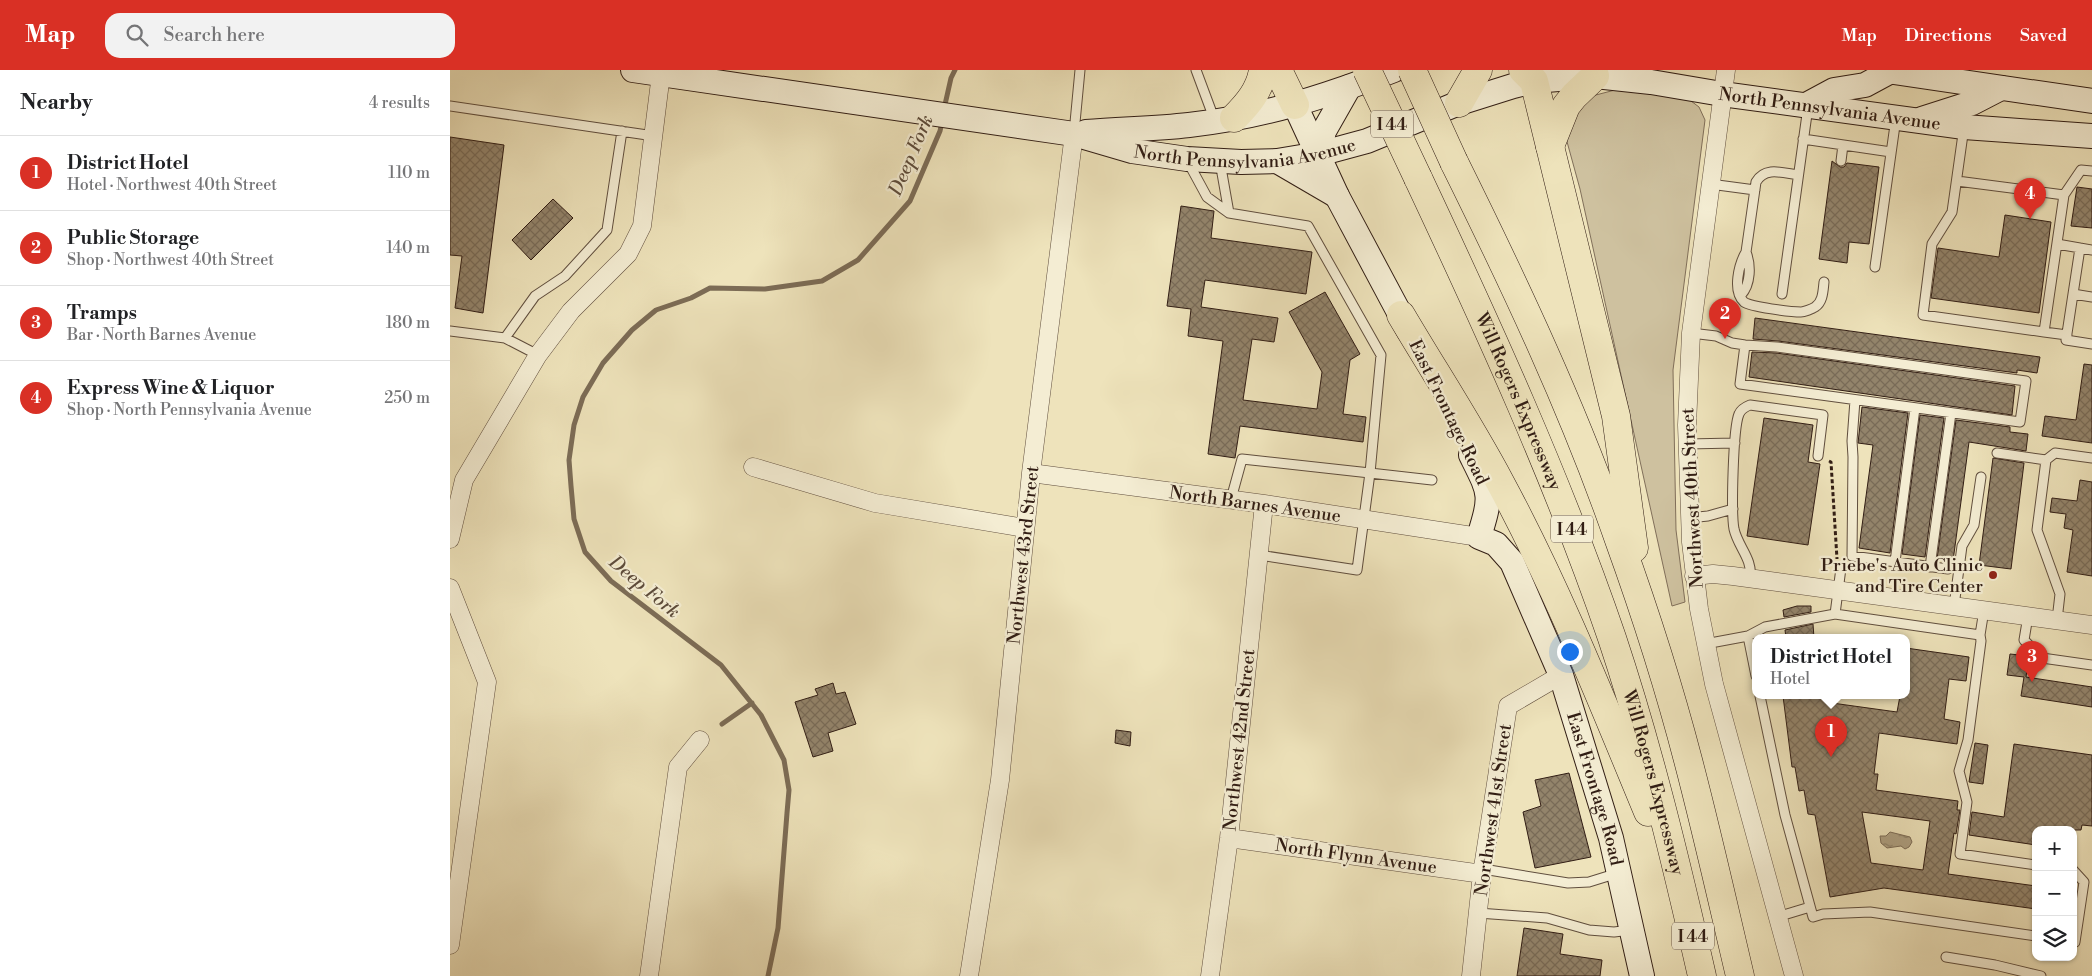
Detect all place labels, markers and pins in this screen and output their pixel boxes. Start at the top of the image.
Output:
pin: 4 [2014,178,2046,219]
pin: 2 [1709,298,1741,339]
place label: Priebe's Auto Clinic and Tire Center [1821,554,1983,598]
marker: Priebe's Auto Clinic and Tire Center [1987,569,1999,581]
pin: 3 [2016,641,2048,682]
pin: 1 [1815,716,1847,757]

